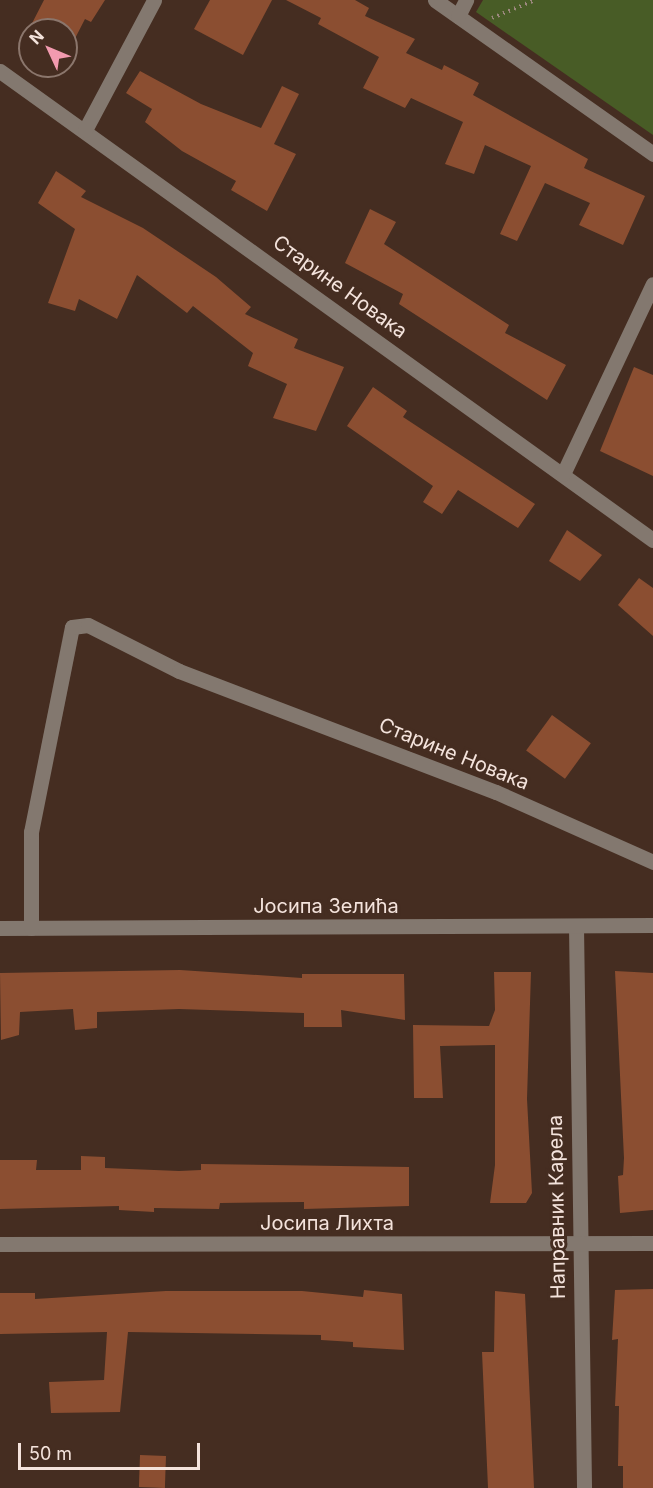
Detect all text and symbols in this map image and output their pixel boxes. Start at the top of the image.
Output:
north arrow [18,18,78,78]
text: N [25,26,48,48]
street label: Старине Новака [268,230,412,344]
street label: Старине Новака [375,713,533,795]
street label: Јосипа Зелића [253,894,399,918]
street label: Направник Карела [543,1115,571,1299]
street label: Јосипа Лихта [260,1211,394,1235]
scale bar [21,1431,202,1469]
text: 50 m [29,1443,72,1464]

